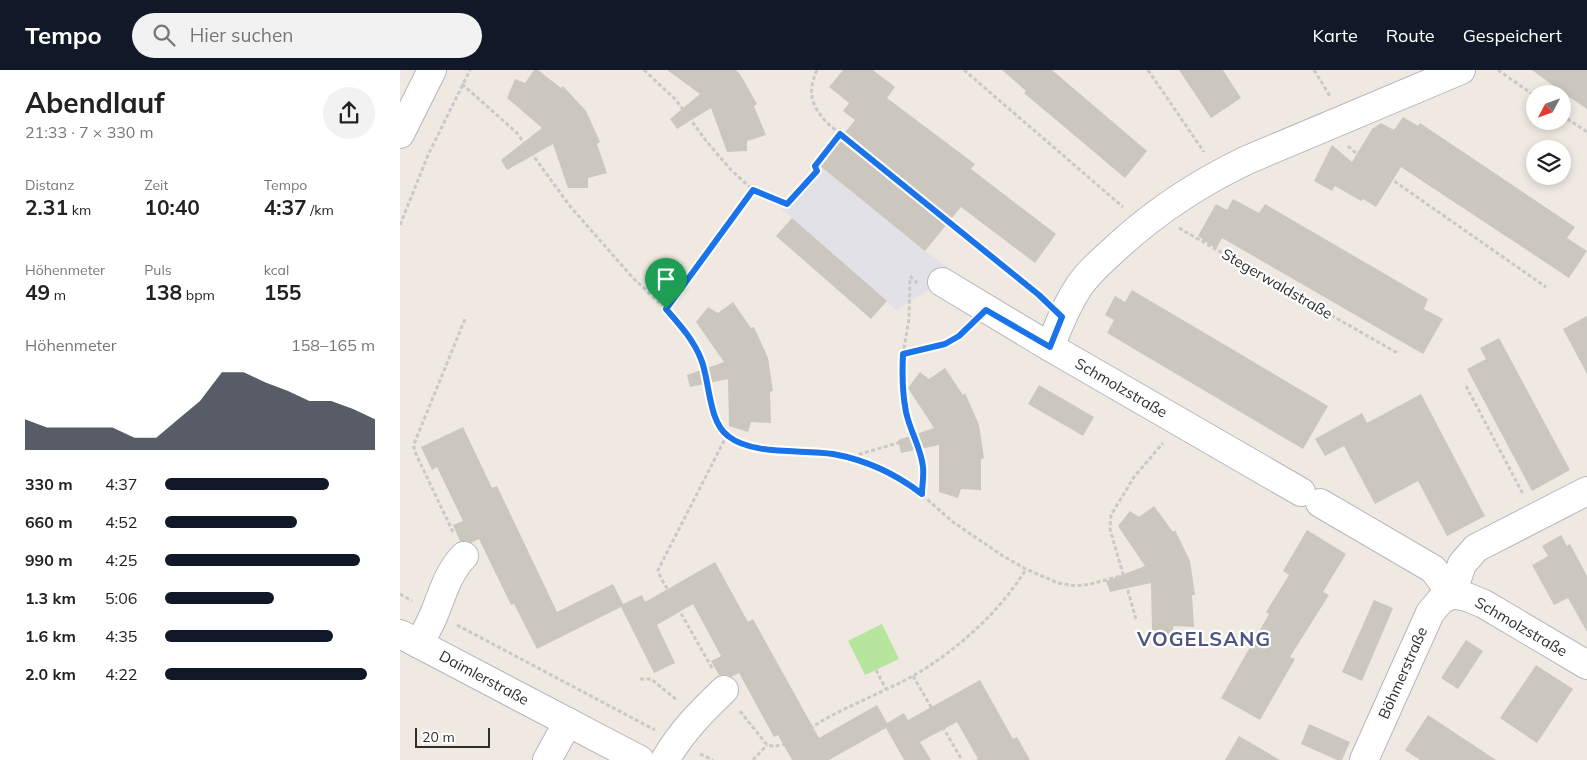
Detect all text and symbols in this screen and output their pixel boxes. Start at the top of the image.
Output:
search box [132,13,482,58]
text: Tempo [25,20,102,50]
icon: search [150,21,178,49]
text: Hier suchen [190,23,293,47]
text: Karte [1313,24,1358,47]
text: Route [1386,24,1435,47]
text: Gespeichert [1463,24,1562,47]
text: Abendlauf [25,85,165,120]
north arrow [1526,85,1571,130]
map controls [1526,85,1571,185]
button: share [323,87,375,139]
text: 21:33 · 7 × 330 m [25,122,154,142]
button: layers [1526,140,1571,185]
text: Distanz [25,176,74,194]
text: Zeit [144,176,168,194]
text: Tempo [264,176,307,194]
text: 2.31 [25,194,68,220]
text: 10:40 [144,194,200,220]
text: 4:37 [264,194,307,220]
text: km [68,201,91,219]
text: /km [307,201,334,219]
street label: Stegerwaldstraße [1218,244,1336,323]
pin [645,258,687,309]
text: Höhenmeter [25,261,105,279]
text: Puls [144,261,172,279]
text: kcal [264,261,289,279]
icon: arrive [652,265,680,293]
text: 49 [25,279,50,305]
text: 138 [144,279,182,305]
text: 155 [264,279,301,305]
text: m [50,286,66,304]
text: bpm [182,286,215,304]
text: Höhenmeter [25,335,117,355]
text: 158–165 m [291,335,375,355]
street label: Schmolzstraße [1072,354,1171,422]
text: 330 m [25,474,73,494]
text: 4:37 [105,474,137,494]
text: 660 m [25,512,73,532]
text: 4:52 [105,512,137,532]
text: 990 m [25,550,73,570]
text: 4:25 [105,550,137,570]
text: 1.3 km [25,588,76,608]
text: 5:06 [105,588,137,608]
street label: Schmolzstraße [1472,593,1571,661]
street label: Böhmerstraße [1374,624,1431,722]
text: 1.6 km [25,626,76,646]
text: 4:35 [105,626,137,646]
district label: VOGELSANG [1136,626,1271,651]
street label: Daimlerstraße [436,646,532,709]
text: 2.0 km [25,664,76,684]
text: 4:22 [105,664,137,684]
scale bar [415,725,490,748]
text: 20 m [422,728,455,746]

